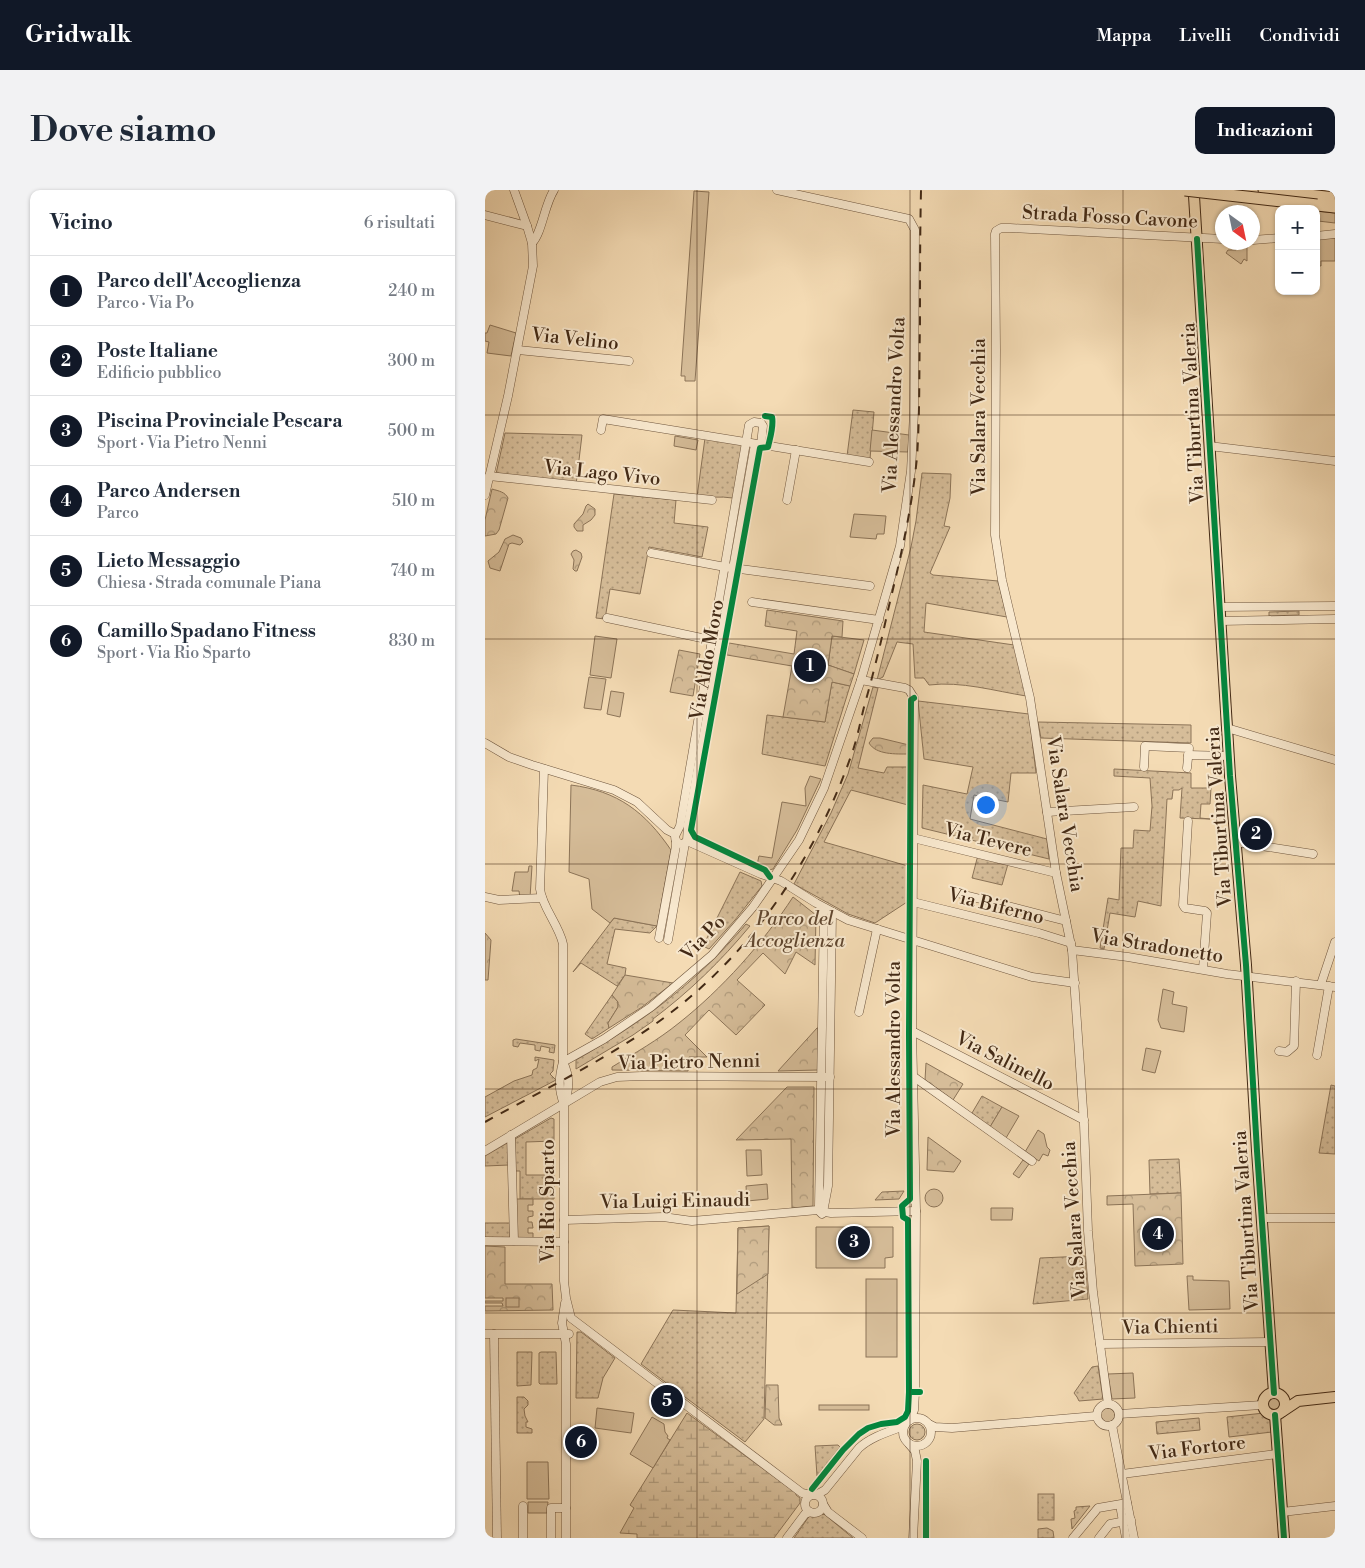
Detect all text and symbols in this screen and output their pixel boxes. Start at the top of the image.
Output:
text: Gridwalk [25,20,132,50]
text: Mappa [1096,24,1151,47]
text: Livelli [1179,24,1232,47]
text: Condividi [1260,24,1340,47]
button: Indicazioni [1195,107,1335,154]
text: Dove siamo [30,109,217,152]
street label: Strada Fosso Cavone [1022,200,1198,234]
north arrow [1215,205,1260,250]
map controls [1275,205,1320,295]
button: + [1275,205,1320,250]
text: Vicino [50,210,113,236]
text: 6 risultati [364,213,435,233]
button: − [1275,250,1320,295]
text: Parco dell'Accoglienza [97,269,301,293]
text: 1 [62,281,70,301]
text: 240 m [388,281,435,301]
text: Parco · Via Po [97,293,194,313]
street label: Via Alessandro Volta [877,316,911,495]
street label: Via Tiburtina Valeria [1176,321,1210,505]
street label: Via Velino [529,322,620,356]
street label: Via Salara Vecchia [967,338,991,497]
text: Poste Italiane [97,339,218,363]
text: 2 [61,351,71,371]
text: 300 m [388,351,435,371]
text: Edificio pubblico [97,363,222,383]
text: Piscina Provinciale Pescara [97,409,343,433]
text: 3 [61,421,71,441]
text: 500 m [388,421,435,441]
text: Sport · Via Pietro Nenni [97,433,267,453]
street label: Via Lago Vivo [541,455,662,491]
text: Parco Andersen [97,479,240,503]
text: 4 [61,491,71,511]
text: 510 m [392,491,435,511]
text: Parco [97,503,139,523]
text: Lieto Messaggio [97,549,240,573]
text: 5 [61,561,71,581]
text: 740 m [390,561,435,581]
text: Chiesa · Strada comunale Piana [97,573,321,593]
street label: Via Aldo Moro [684,598,729,723]
text: Camillo Spadano Fitness [97,619,316,643]
text: 6 [61,631,71,651]
text: 830 m [388,631,435,651]
text: Sport · Via Rio Sparto [97,643,251,663]
pin: 1 [794,647,826,685]
street label: Via Tiburtina Valeria [1201,725,1237,909]
street label: Via Salara Vecchia [1041,733,1089,894]
your location [973,792,999,818]
pin: 2 [1240,815,1272,853]
street label: Via Tevere [941,817,1035,863]
street label: Via Biferno [944,882,1047,930]
park label: Parco del Accoglienza [743,907,845,953]
street label: Via Po [675,910,731,967]
street label: Via Stradonetto [1088,924,1225,968]
street label: Via Alessandro Volta [882,960,906,1138]
street label: Via Salinello [951,1025,1058,1096]
street label: Via Pietro Nenni [616,1049,761,1075]
street label: Via Tiburtina Valeria [1228,1129,1264,1313]
street label: Via Rio Sparto [536,1139,560,1264]
street label: Via Salara Vecchia [1057,1140,1092,1300]
street label: Via Luigi Einaudi [599,1188,750,1214]
pin: 4 [1142,1215,1174,1253]
pin: 3 [838,1223,870,1261]
street label: Via Chienti [1120,1314,1219,1340]
pin: 5 [651,1382,683,1420]
pin: 6 [565,1423,597,1461]
street label: Via Fortore [1146,1430,1247,1466]

